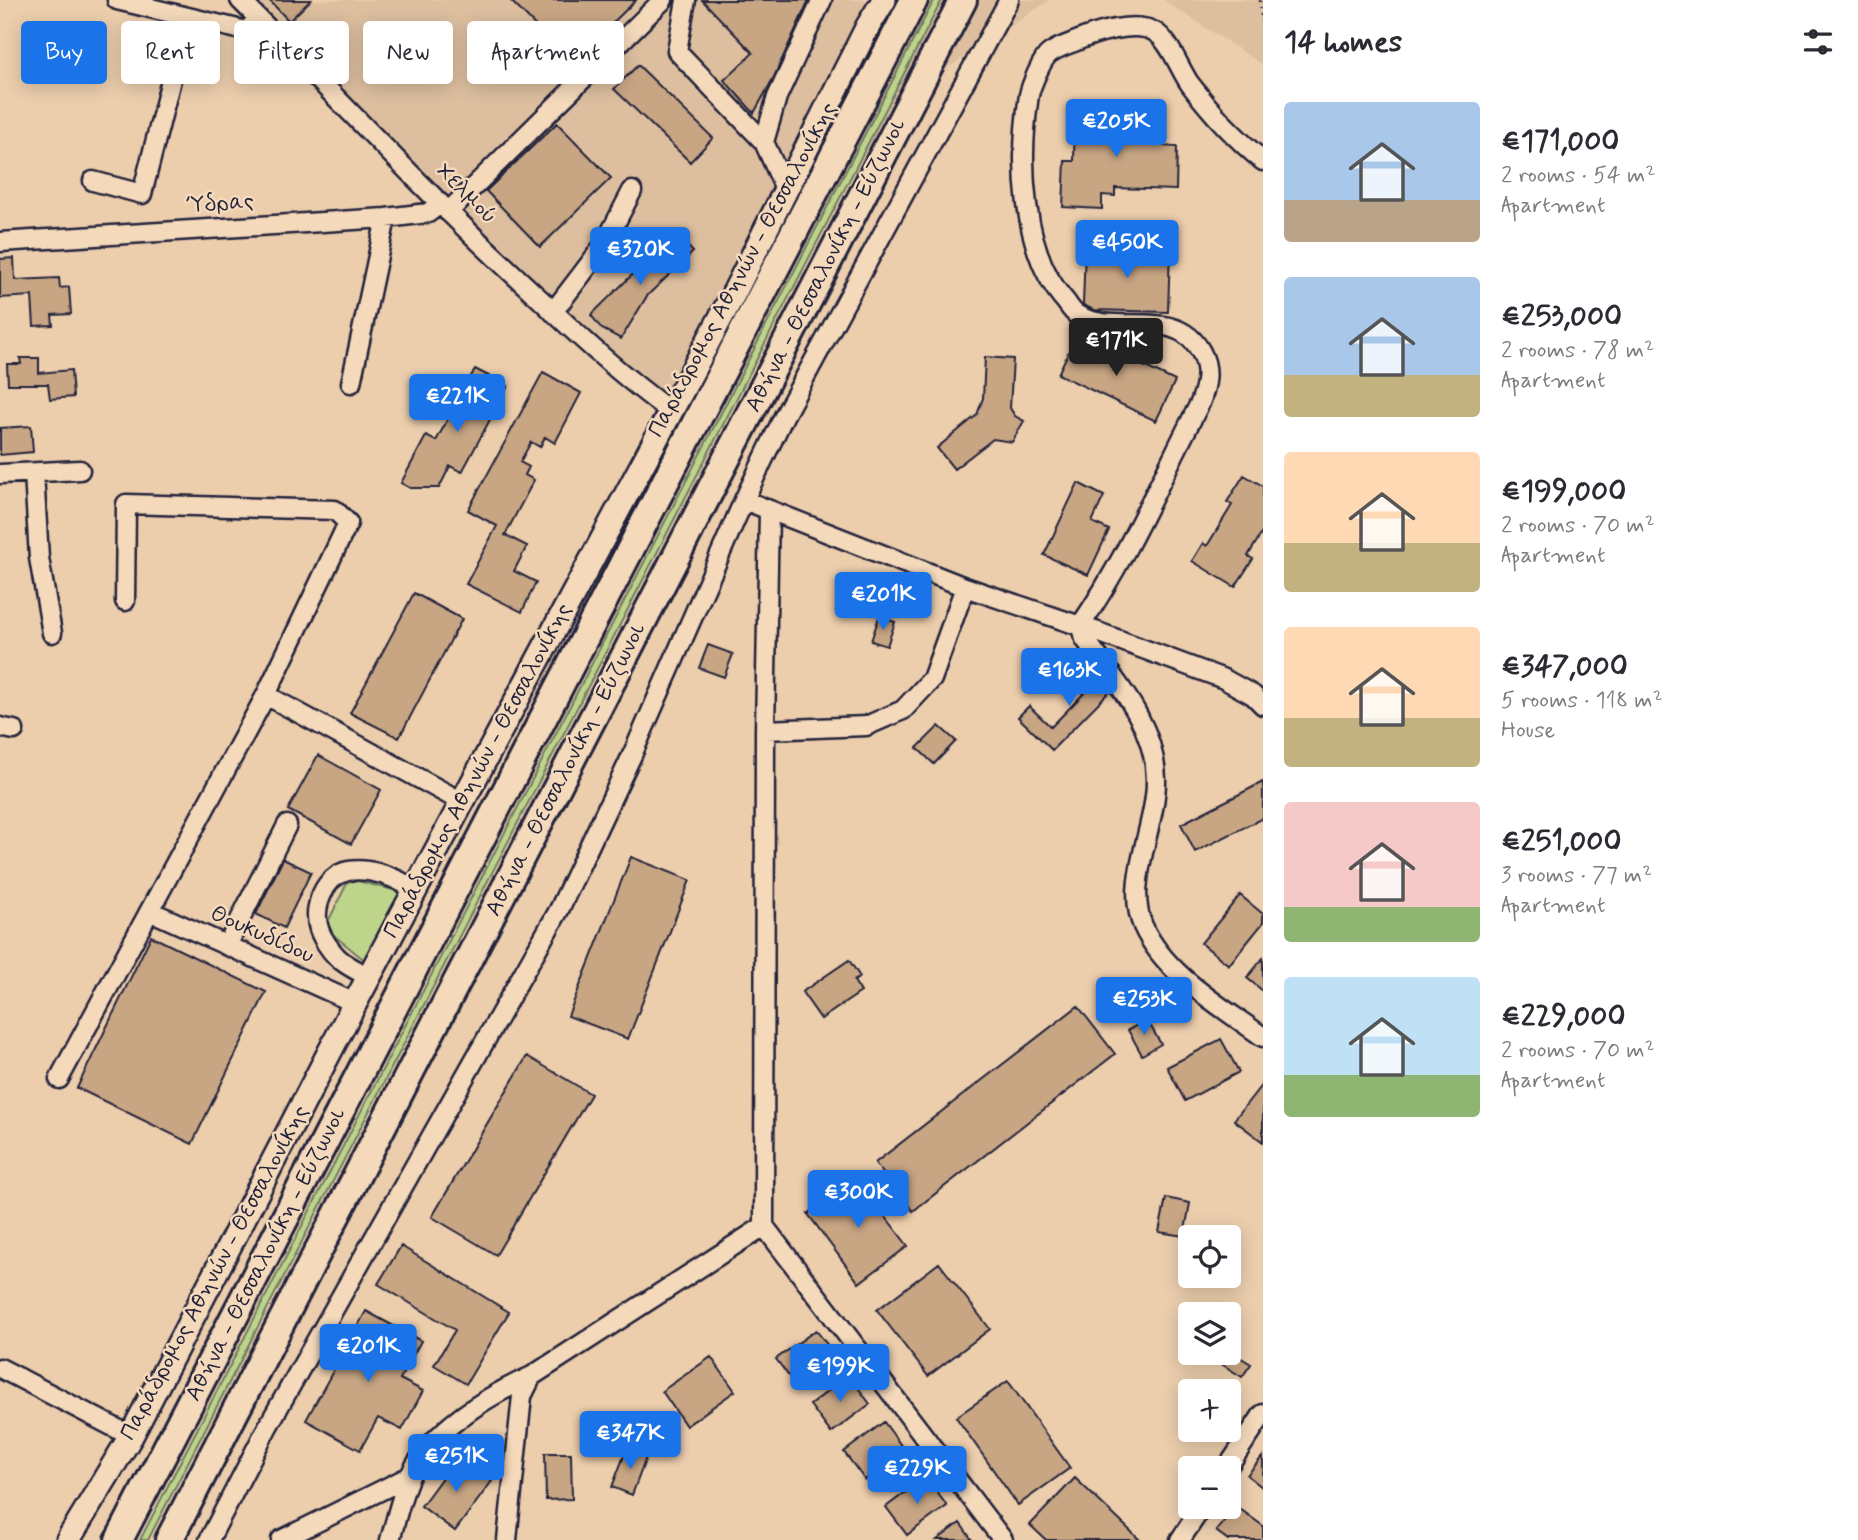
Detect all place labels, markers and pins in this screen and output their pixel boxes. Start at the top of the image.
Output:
pin: €205K [1067,100,1165,159]
pin: €450K [1078,220,1176,280]
pin: €320K [591,228,689,287]
pin: €171K [1067,318,1165,378]
pin: €221K [408,374,506,434]
pin: €201K [834,572,932,632]
pin: €163K [1020,648,1118,708]
pin: €253K [1095,978,1193,1037]
pin: €300K [809,1170,907,1230]
pin: €201K [319,1324,417,1384]
pin: €199K [791,1344,889,1404]
pin: €347K [581,1412,679,1471]
pin: €251K [407,1434,505,1494]
pin: €229K [868,1446,966,1506]

